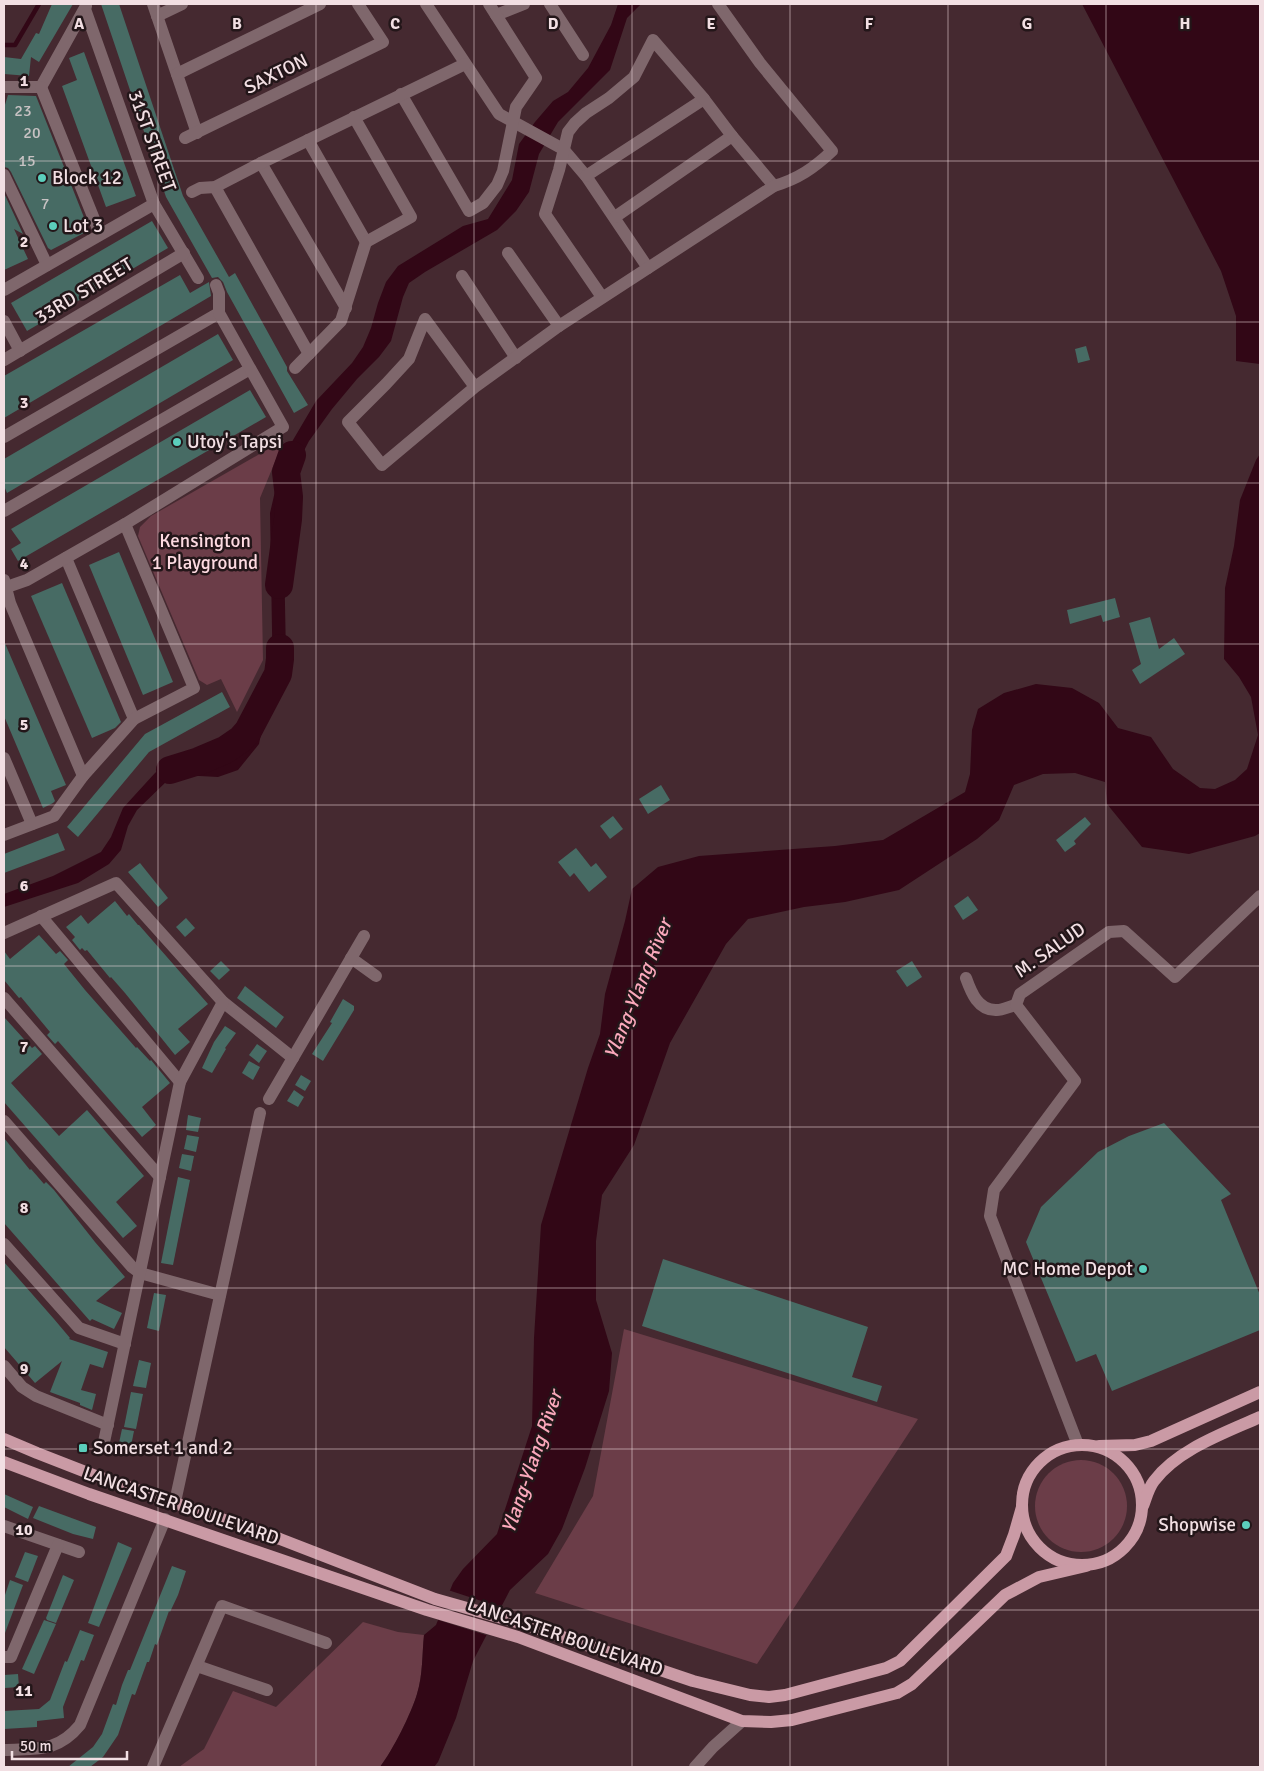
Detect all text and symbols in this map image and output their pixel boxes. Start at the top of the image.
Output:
text: A [74,14,85,34]
text: B [232,14,242,34]
text: C [390,14,400,34]
text: D [548,14,559,34]
text: E [706,14,716,34]
text: F [865,14,874,34]
text: G [1022,14,1032,34]
text: H [1180,14,1190,34]
street label: SAXTON [240,48,312,100]
text: 1 [20,71,29,91]
street label: 31ST STREET [123,87,182,195]
house number: 23 [14,101,32,121]
house number: 20 [23,123,41,143]
house number: 15 [18,151,36,171]
place label: Block 12 [52,166,122,190]
marker: Block 12 [36,172,48,184]
house number: 7 [41,194,49,214]
place label: Lot 3 [63,214,103,238]
marker: Lot 3 [47,220,59,232]
text: 2 [20,232,28,252]
street label: 33RD STREET [31,252,138,330]
text: 3 [20,393,28,413]
place label: Utoy's Tapsi [187,430,282,454]
marker: Utoy's Tapsi [171,436,183,448]
park label: Kensington 1 Playground [152,529,258,575]
text: 4 [20,554,29,574]
text: 5 [20,715,28,735]
text: 6 [20,876,29,896]
water label: Ylang-Ylang River [598,913,679,1063]
street label: M. SALUD [1010,917,1090,983]
text: 7 [20,1037,29,1057]
text: 8 [20,1198,29,1218]
place label: MC Home Depot [1002,1257,1133,1281]
marker: MC Home Depot [1137,1263,1149,1275]
text: 9 [20,1359,29,1379]
water label: Ylang-Ylang River [496,1385,569,1537]
place label: Somerset 1 and 2 [93,1436,233,1460]
marker: Somerset 1 and 2 [77,1442,89,1454]
street label: LANCASTER BOULEVARD [80,1461,282,1551]
place label: Shopwise [1158,1513,1236,1537]
marker: Shopwise [1240,1519,1252,1531]
text: 10 [15,1520,33,1540]
street label: LANCASTER BOULEVARD [464,1592,666,1682]
text: 11 [15,1681,33,1701]
scale bar [12,1728,128,1760]
text: 50 m [20,1737,51,1755]

